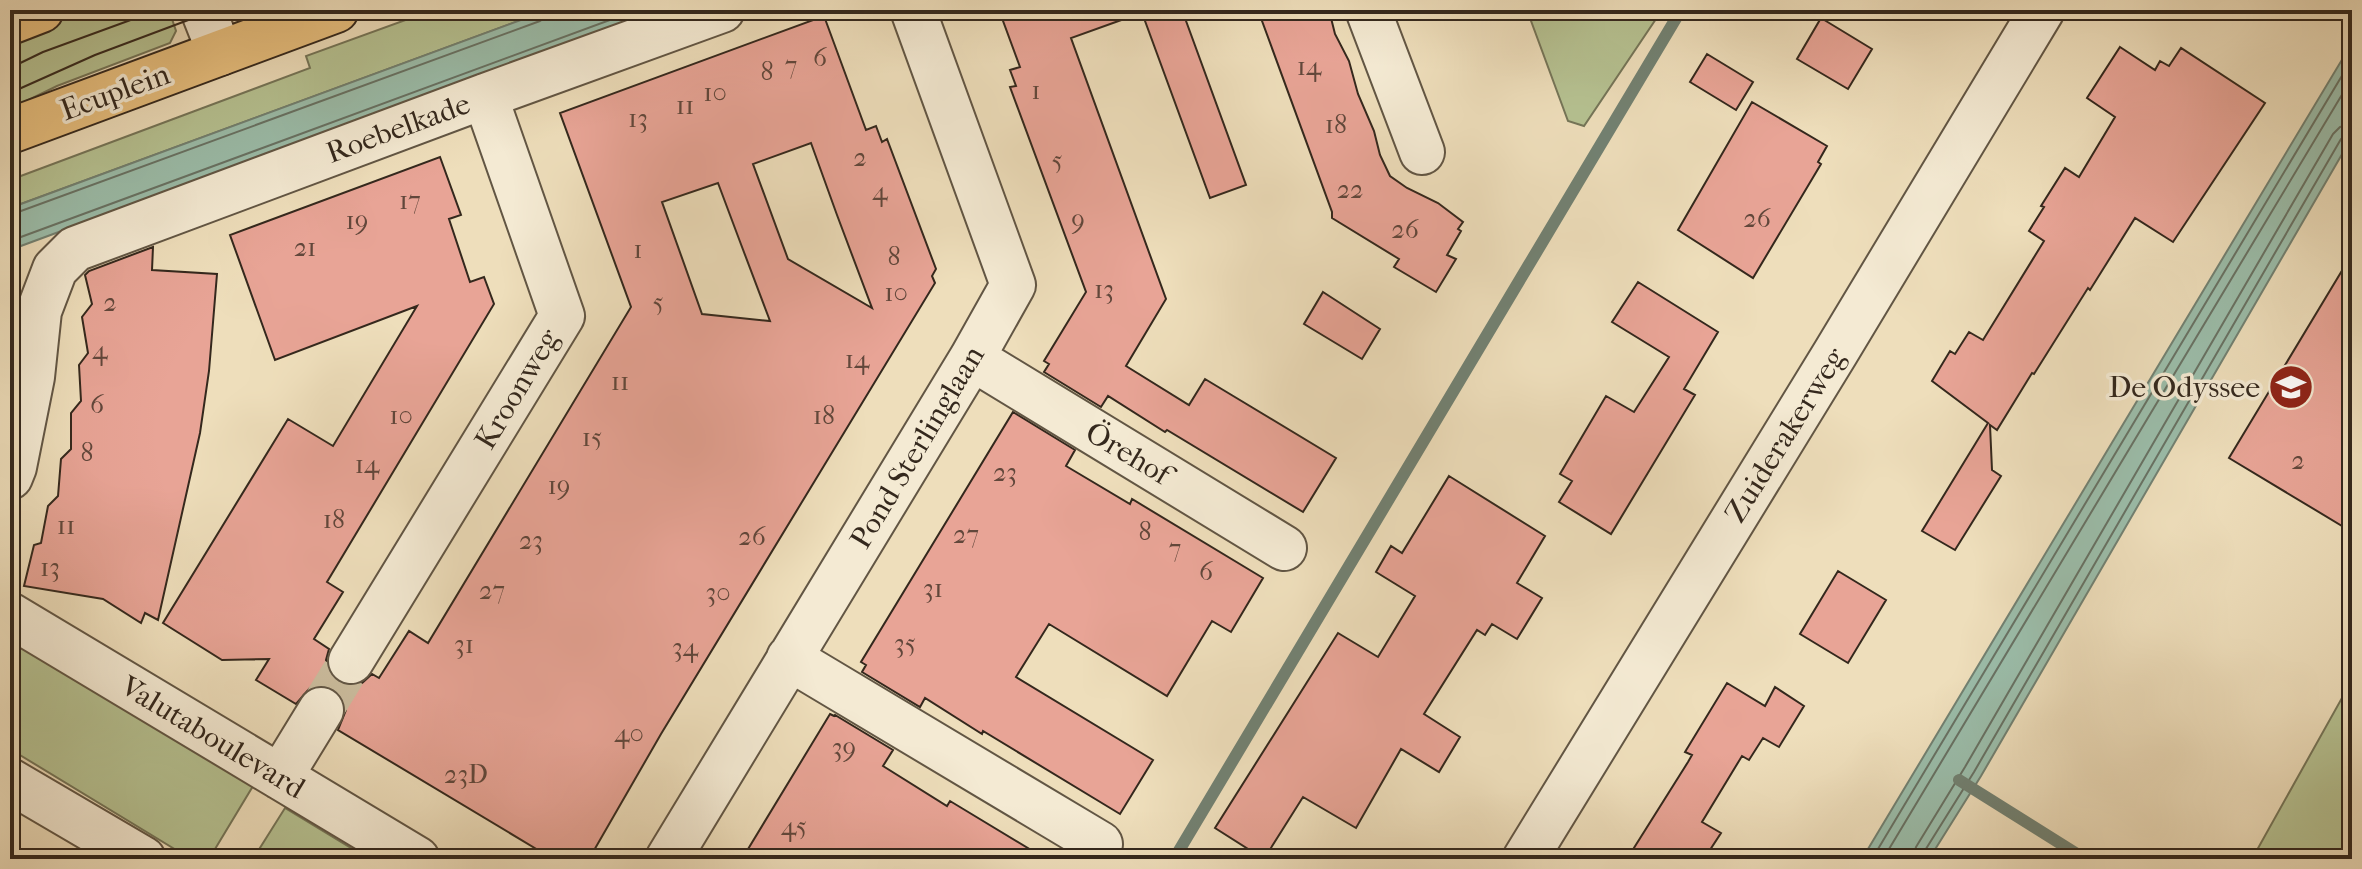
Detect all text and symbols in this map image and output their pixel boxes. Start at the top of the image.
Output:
house number: 6 [813,42,828,73]
house number: 7 [785,50,797,81]
house number: 14 [1297,51,1322,82]
street label: Ecuplein [56,56,175,128]
house number: 8 [760,56,774,87]
house number: 1 [1031,75,1041,106]
house number: 10 [703,77,727,108]
street label: Roebelkade [321,86,475,171]
house number: 11 [676,90,694,121]
house number: 13 [628,103,648,134]
house number: 18 [1325,109,1347,140]
house number: 2 [853,142,867,173]
house number: 5 [1051,145,1063,176]
house number: 22 [1337,174,1363,205]
house number: 4 [872,176,888,207]
house number: 17 [399,185,421,216]
house number: 26 [1743,203,1772,234]
house number: 9 [1071,204,1085,235]
house number: 19 [346,205,368,236]
house number: 26 [1391,214,1420,245]
house number: 21 [294,232,316,263]
house number: 1 [633,234,643,265]
house number: 8 [887,241,901,272]
house number: 13 [1094,274,1114,305]
house number: 10 [884,277,908,308]
house number: 2 [103,287,117,318]
house number: 5 [652,287,664,318]
street label: Kroonweg [468,322,567,456]
house number: 4 [92,335,108,366]
street label: Pond Sterlinglaan [843,339,992,555]
street label: Zuiderakerweg [1718,341,1854,529]
house number: 14 [845,344,870,375]
school or university icon: De Odyssee [2267,363,2315,411]
house number: 11 [611,366,629,397]
place label: De Odyssee [2108,370,2260,405]
house number: 6 [90,389,105,420]
house number: 10 [389,400,413,431]
house number: 18 [813,400,835,431]
street label: Örehof [1079,415,1182,495]
house number: 15 [582,422,602,453]
house number: 8 [80,437,94,468]
house number: 2 [2291,445,2305,476]
house number: 14 [355,449,380,480]
house number: 23 [993,457,1017,488]
house number: 19 [548,470,570,501]
house number: 18 [323,504,345,535]
house number: 11 [57,510,75,541]
house number: 8 [1138,516,1152,547]
house number: 27 [953,519,979,550]
house number: 26 [738,521,767,552]
house number: 23 [519,525,543,556]
house number: 7 [1169,533,1181,564]
house number: 13 [40,552,60,583]
house number: 6 [1199,556,1214,587]
house number: 31 [923,573,943,604]
house number: 27 [479,575,505,606]
house number: 30 [705,577,731,608]
house number: 35 [894,628,916,659]
house number: 31 [454,629,474,660]
house number: 34 [672,632,699,663]
street label: Valutaboulevard [113,668,312,806]
house number: 40 [614,718,644,749]
house number: 39 [832,732,856,763]
house number: 23D [444,759,488,790]
house number: 45 [781,811,807,842]

